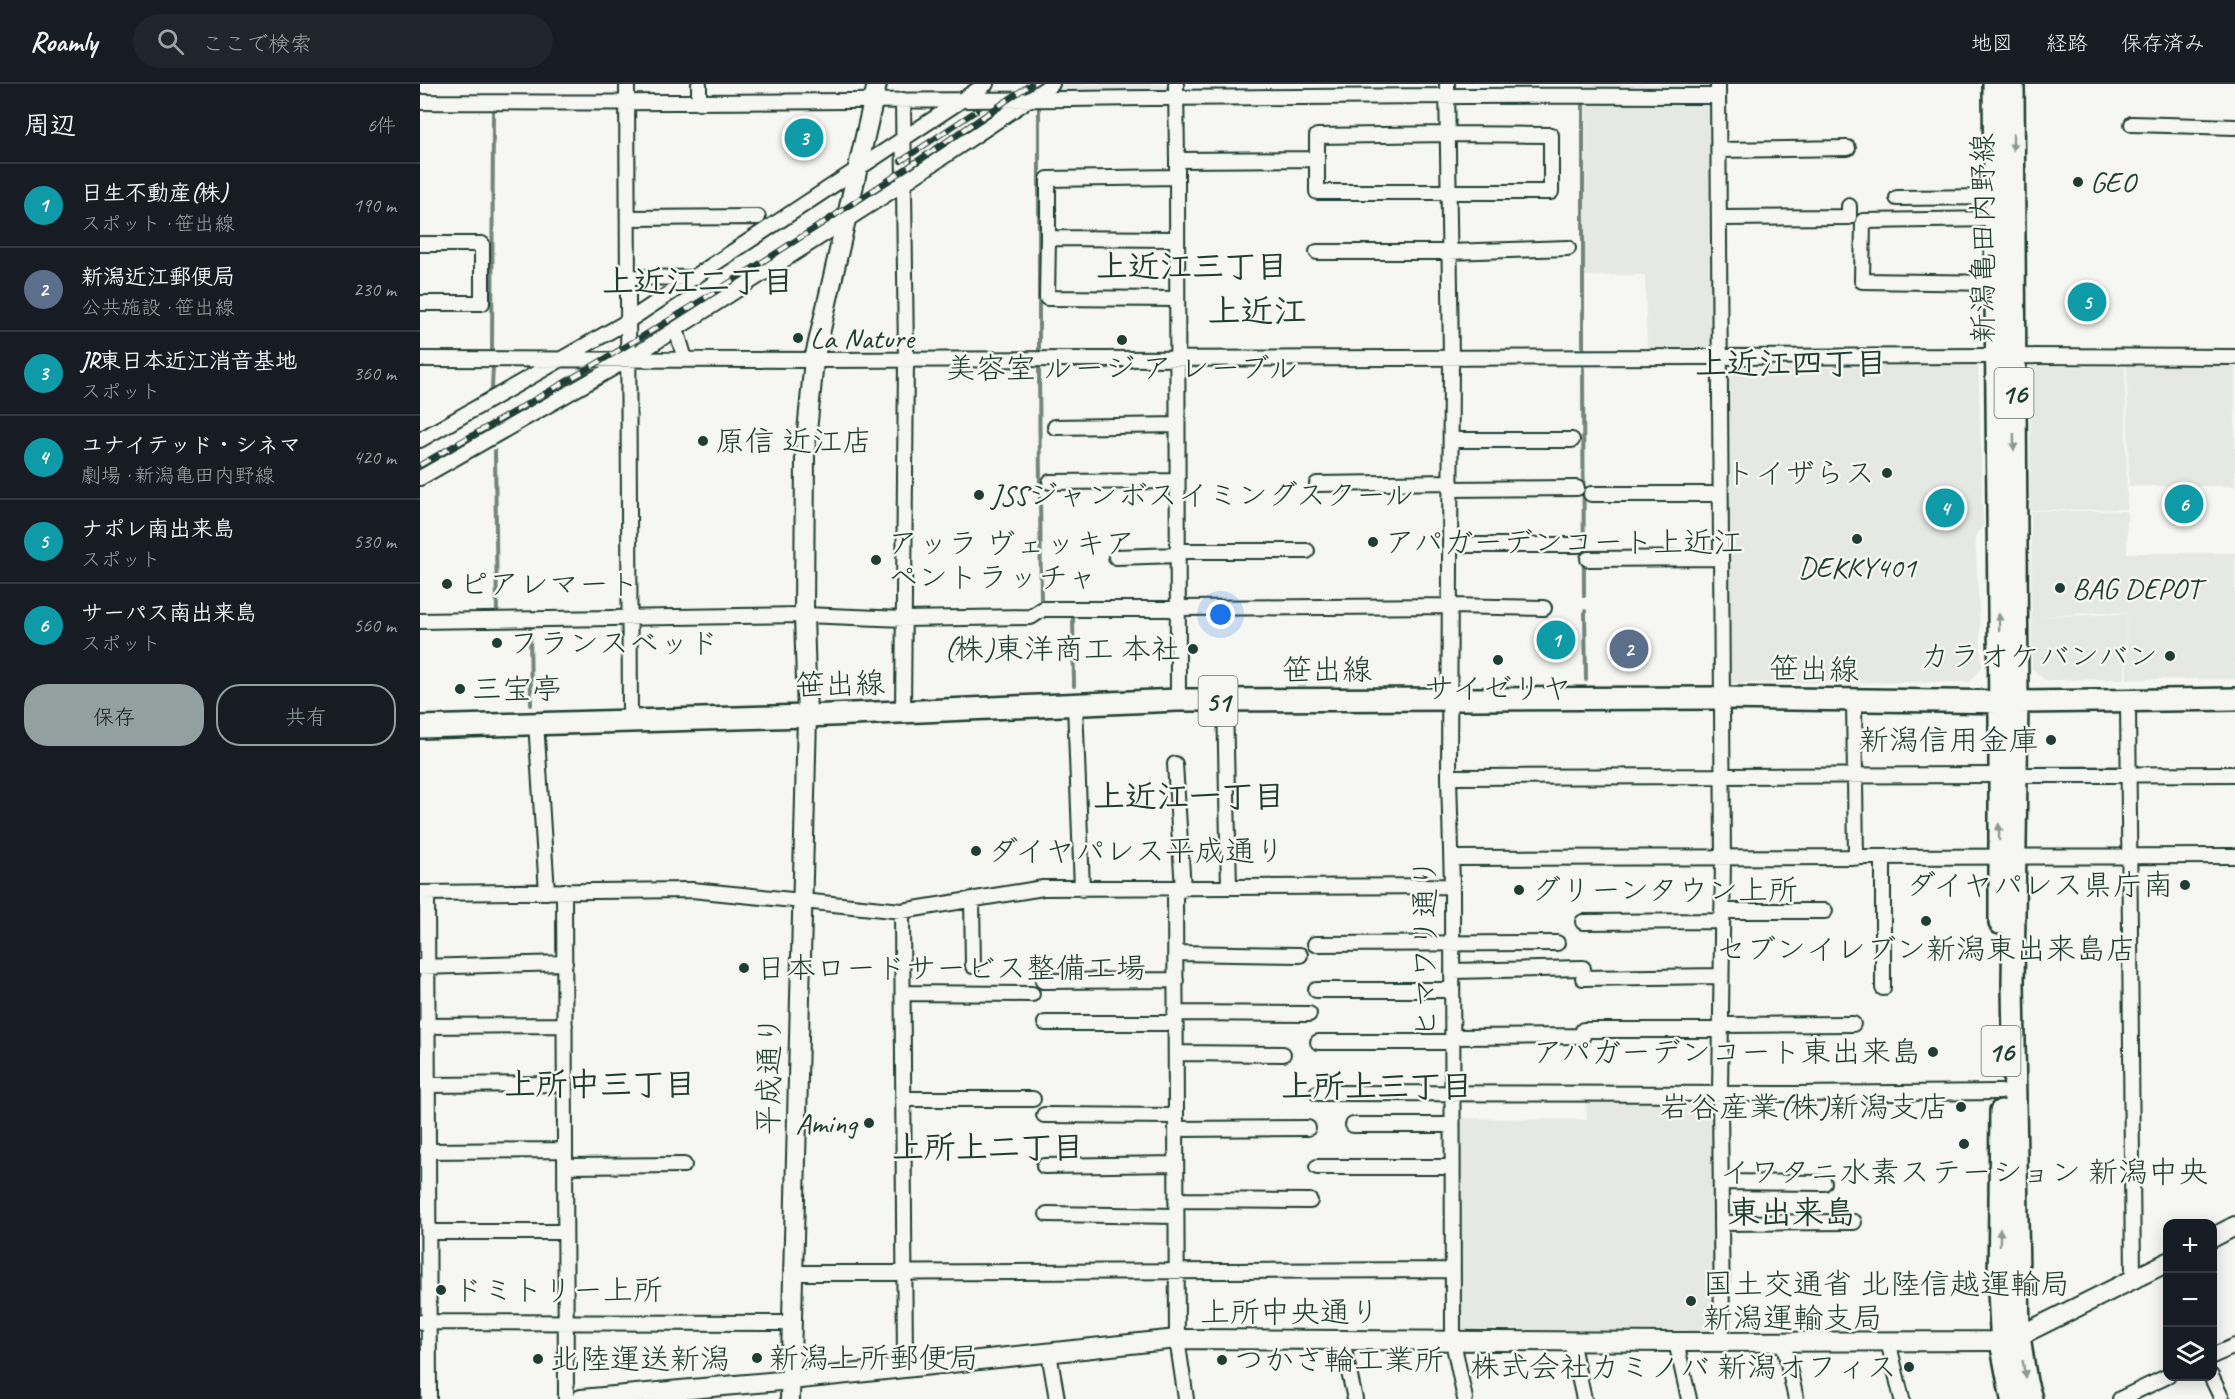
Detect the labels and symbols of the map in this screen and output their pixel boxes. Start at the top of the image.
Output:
pin: 3 [784,116,824,160]
street label: 新潟亀田内野線 [1964,133,2002,343]
one-way arrow [2008,133,2018,152]
place label: GEO [2090,163,2138,201]
marker: GEO [2071,175,2085,189]
district label: 上近江三丁目 [1096,246,1288,287]
district label: 上近江二丁目 [602,261,794,302]
pin: 5 [2068,280,2106,324]
district label: 上近江 [1208,290,1307,332]
place label: La Nature [810,319,916,357]
marker: La Nature [791,331,805,345]
marker: 美容室 ルージ ア レーブル [1115,333,1129,347]
district label: 上近江四丁目 [1695,343,1887,384]
place label: 美容室 ルージ ア レーブル [946,349,1298,387]
road number: 16 [1994,368,2034,418]
place label: 原信 近江店 [715,422,872,460]
one-way arrow [2009,433,2019,452]
marker: 原信 近江店 [696,434,710,448]
place label: トイザらス [1725,454,1875,492]
marker: トイザらス [1880,466,1894,480]
place label: JSSジャンボスイミングスクール [989,476,1414,514]
pin: 6 [2164,482,2204,526]
pin: 4 [1926,486,1964,530]
marker: JSSジャンボスイミングスクール [972,488,986,502]
place label: アパガーデンコート上近江 [1385,523,1743,561]
place label: アッラ ヴェッキア ペントラッチャ [888,524,1135,596]
marker: DEKKY401 [1850,532,1864,546]
marker: アパガーデンコート上近江 [1366,535,1380,549]
place label: DEKKY401 [1798,548,1918,586]
marker: アッラ ヴェッキア ペントラッチャ [869,553,883,567]
place label: ピアレマート [459,565,639,603]
place label: BAG DEPOT [2072,569,2207,607]
marker: ピアレマート [440,577,454,591]
marker: BAG DEPOT [2053,581,2067,595]
your location [1206,600,1235,629]
one-way arrow [1994,613,2004,632]
pin: 1 [1536,618,1576,662]
place label: フランスベッド [509,624,719,662]
pin: 2 [1610,626,1648,672]
place label: (株)東洋商工 本社 [944,630,1181,668]
marker: フランスベッド [490,636,504,650]
place label: カラオケバンバン [1920,637,2158,675]
marker: (株)東洋商工 本社 [1186,642,1200,656]
street label: 笹出線 [1769,649,1859,689]
marker: カラオケバンバン [2163,649,2177,663]
street label: 笹出線 [1282,651,1372,689]
marker: サイゼリヤ [1491,653,1505,667]
street label: 笹出線 [794,663,886,705]
place label: サイゼリヤ [1424,669,1572,707]
place label: 三宝亭 [472,670,562,708]
road number: 51 [1198,676,1238,726]
marker: 三宝亭 [453,682,467,696]
place label: 新潟信用金庫 [1859,721,2039,759]
marker: 新潟信用金庫 [2044,733,2058,747]
district label: 上近江一丁目 [1093,776,1285,817]
one-way arrow [1995,822,2004,841]
place label: ダイヤパレス平成通り [988,832,1285,870]
marker: ダイヤパレス平成通り [969,844,983,858]
street label: ヒマワリ通り [1406,858,1444,1038]
place label: ダイヤパレス県庁南 [1906,866,2173,904]
place label: グリーンタウン上所 [1531,871,1798,909]
marker: ダイヤパレス県庁南 [2178,878,2192,892]
marker: グリーンタウン上所 [1512,883,1526,897]
marker: セブンイレブン新潟東出来島店 [1919,914,1933,928]
place label: セブンイレブン新潟東出来島店 [1716,930,2136,968]
place label: 日本ロードサービス整備工場 [756,949,1146,987]
marker: 日本ロードサービス整備工場 [737,961,751,975]
street label: 平成通り [749,1015,789,1135]
road number: 16 [1982,1026,2020,1076]
place label: アパガーデンコート東出来島 [1533,1033,1921,1071]
marker: アパガーデンコート東出来島 [1926,1045,1940,1059]
district label: 上所中三丁目 [504,1064,696,1105]
district label: 上所上三丁目 [1281,1066,1473,1107]
place label: 岩谷産業(株)新潟支店 [1659,1088,1949,1126]
marker: 岩谷産業(株)新潟支店 [1954,1100,1968,1114]
place label: Aming [795,1104,859,1142]
marker: Aming [862,1116,876,1130]
district label: 上所上二丁目 [892,1127,1084,1168]
marker: イワタニ水素ステーション 新潟中央 [1957,1137,1971,1151]
place label: イワタニ水素ステーション 新潟中央 [1720,1153,2208,1191]
district label: 東出来島 [1728,1192,1856,1233]
one-way arrow [1995,1227,2005,1246]
place label: 国土交通省 北陸信越運輸局 新潟運輸支局 [1703,1265,2070,1337]
place label: ドミトリー上所 [453,1271,663,1309]
marker: ドミトリー上所 [434,1283,448,1297]
street label: 上所中央通り [1200,1293,1380,1331]
marker: 国土交通省 北陸信越運輸局 新潟運輸支局 [1684,1294,1698,1308]
place label: 新潟上所郵便局 [769,1339,979,1377]
place label: 北陸運送新潟 [550,1340,730,1378]
place label: つかさ輪工業所 [1234,1341,1444,1379]
place label: 株式会社カミノバ 新潟オフィス [1470,1348,1897,1386]
marker: 新潟上所郵便局 [750,1351,764,1365]
marker: 北陸運送新潟 [531,1352,545,1366]
marker: つかさ輪工業所 [1215,1353,1229,1367]
marker: 株式会社カミノバ 新潟オフィス [1902,1360,1916,1374]
one-way arrow [2020,1360,2029,1379]

